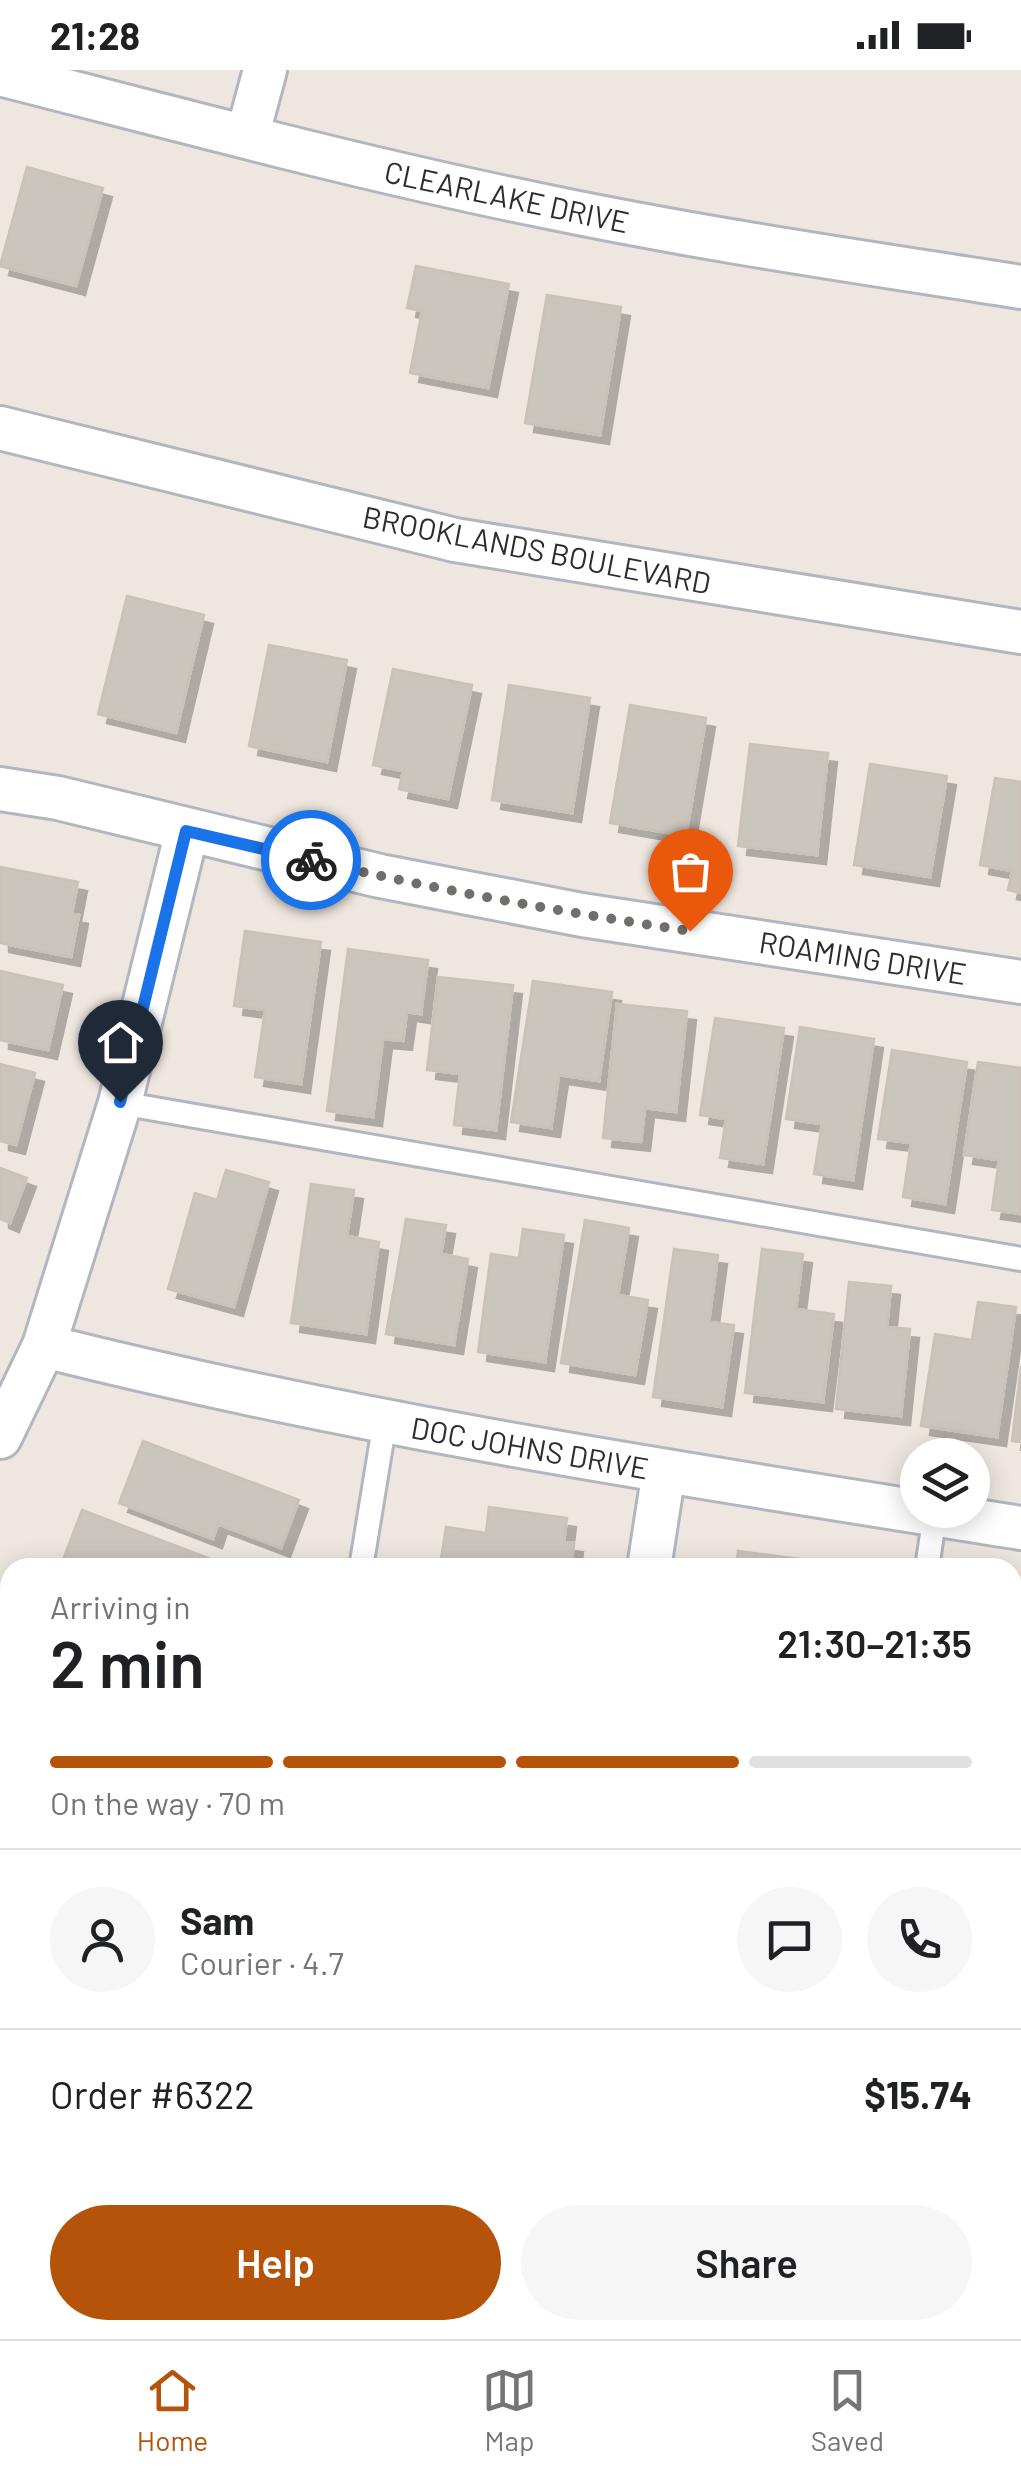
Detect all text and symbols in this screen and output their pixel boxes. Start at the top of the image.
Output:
text: 21:28 [50,12,140,58]
street label: CLEARLAKE DRIVE [381,153,633,239]
street label: BROOKLANDS BOULEVARD [360,498,714,600]
courier [261,810,361,910]
pin [648,829,733,932]
icon: bike [284,833,339,888]
icon: bag [663,844,718,899]
street label: ROAMING DRIVE [757,923,969,991]
pin [78,1000,163,1103]
icon: home [93,1015,148,1070]
street label: DOC JOHNS DRIVE [409,1408,651,1486]
map controls [900,1438,990,1528]
button: layers [900,1438,990,1528]
text: Arriving in [50,1587,190,1625]
text: 21:30–21:35 [777,1620,972,1666]
text: 2 min [50,1623,205,1701]
text: On the way · 70 m [50,1783,285,1821]
button: person [50,1887,155,1992]
button: chat [737,1887,842,1992]
button: phone [867,1887,972,1992]
text: Sam [180,1897,254,1943]
text: Courier · 4.7 [180,1943,344,1981]
text: Order #6322 [50,2071,255,2117]
text: $15.74 [864,2071,972,2117]
button: Help [50,2205,501,2320]
button: Share [521,2205,972,2320]
tab: Home [137,2363,208,2457]
tab: Map [482,2363,537,2457]
tab: Saved [811,2363,884,2457]

